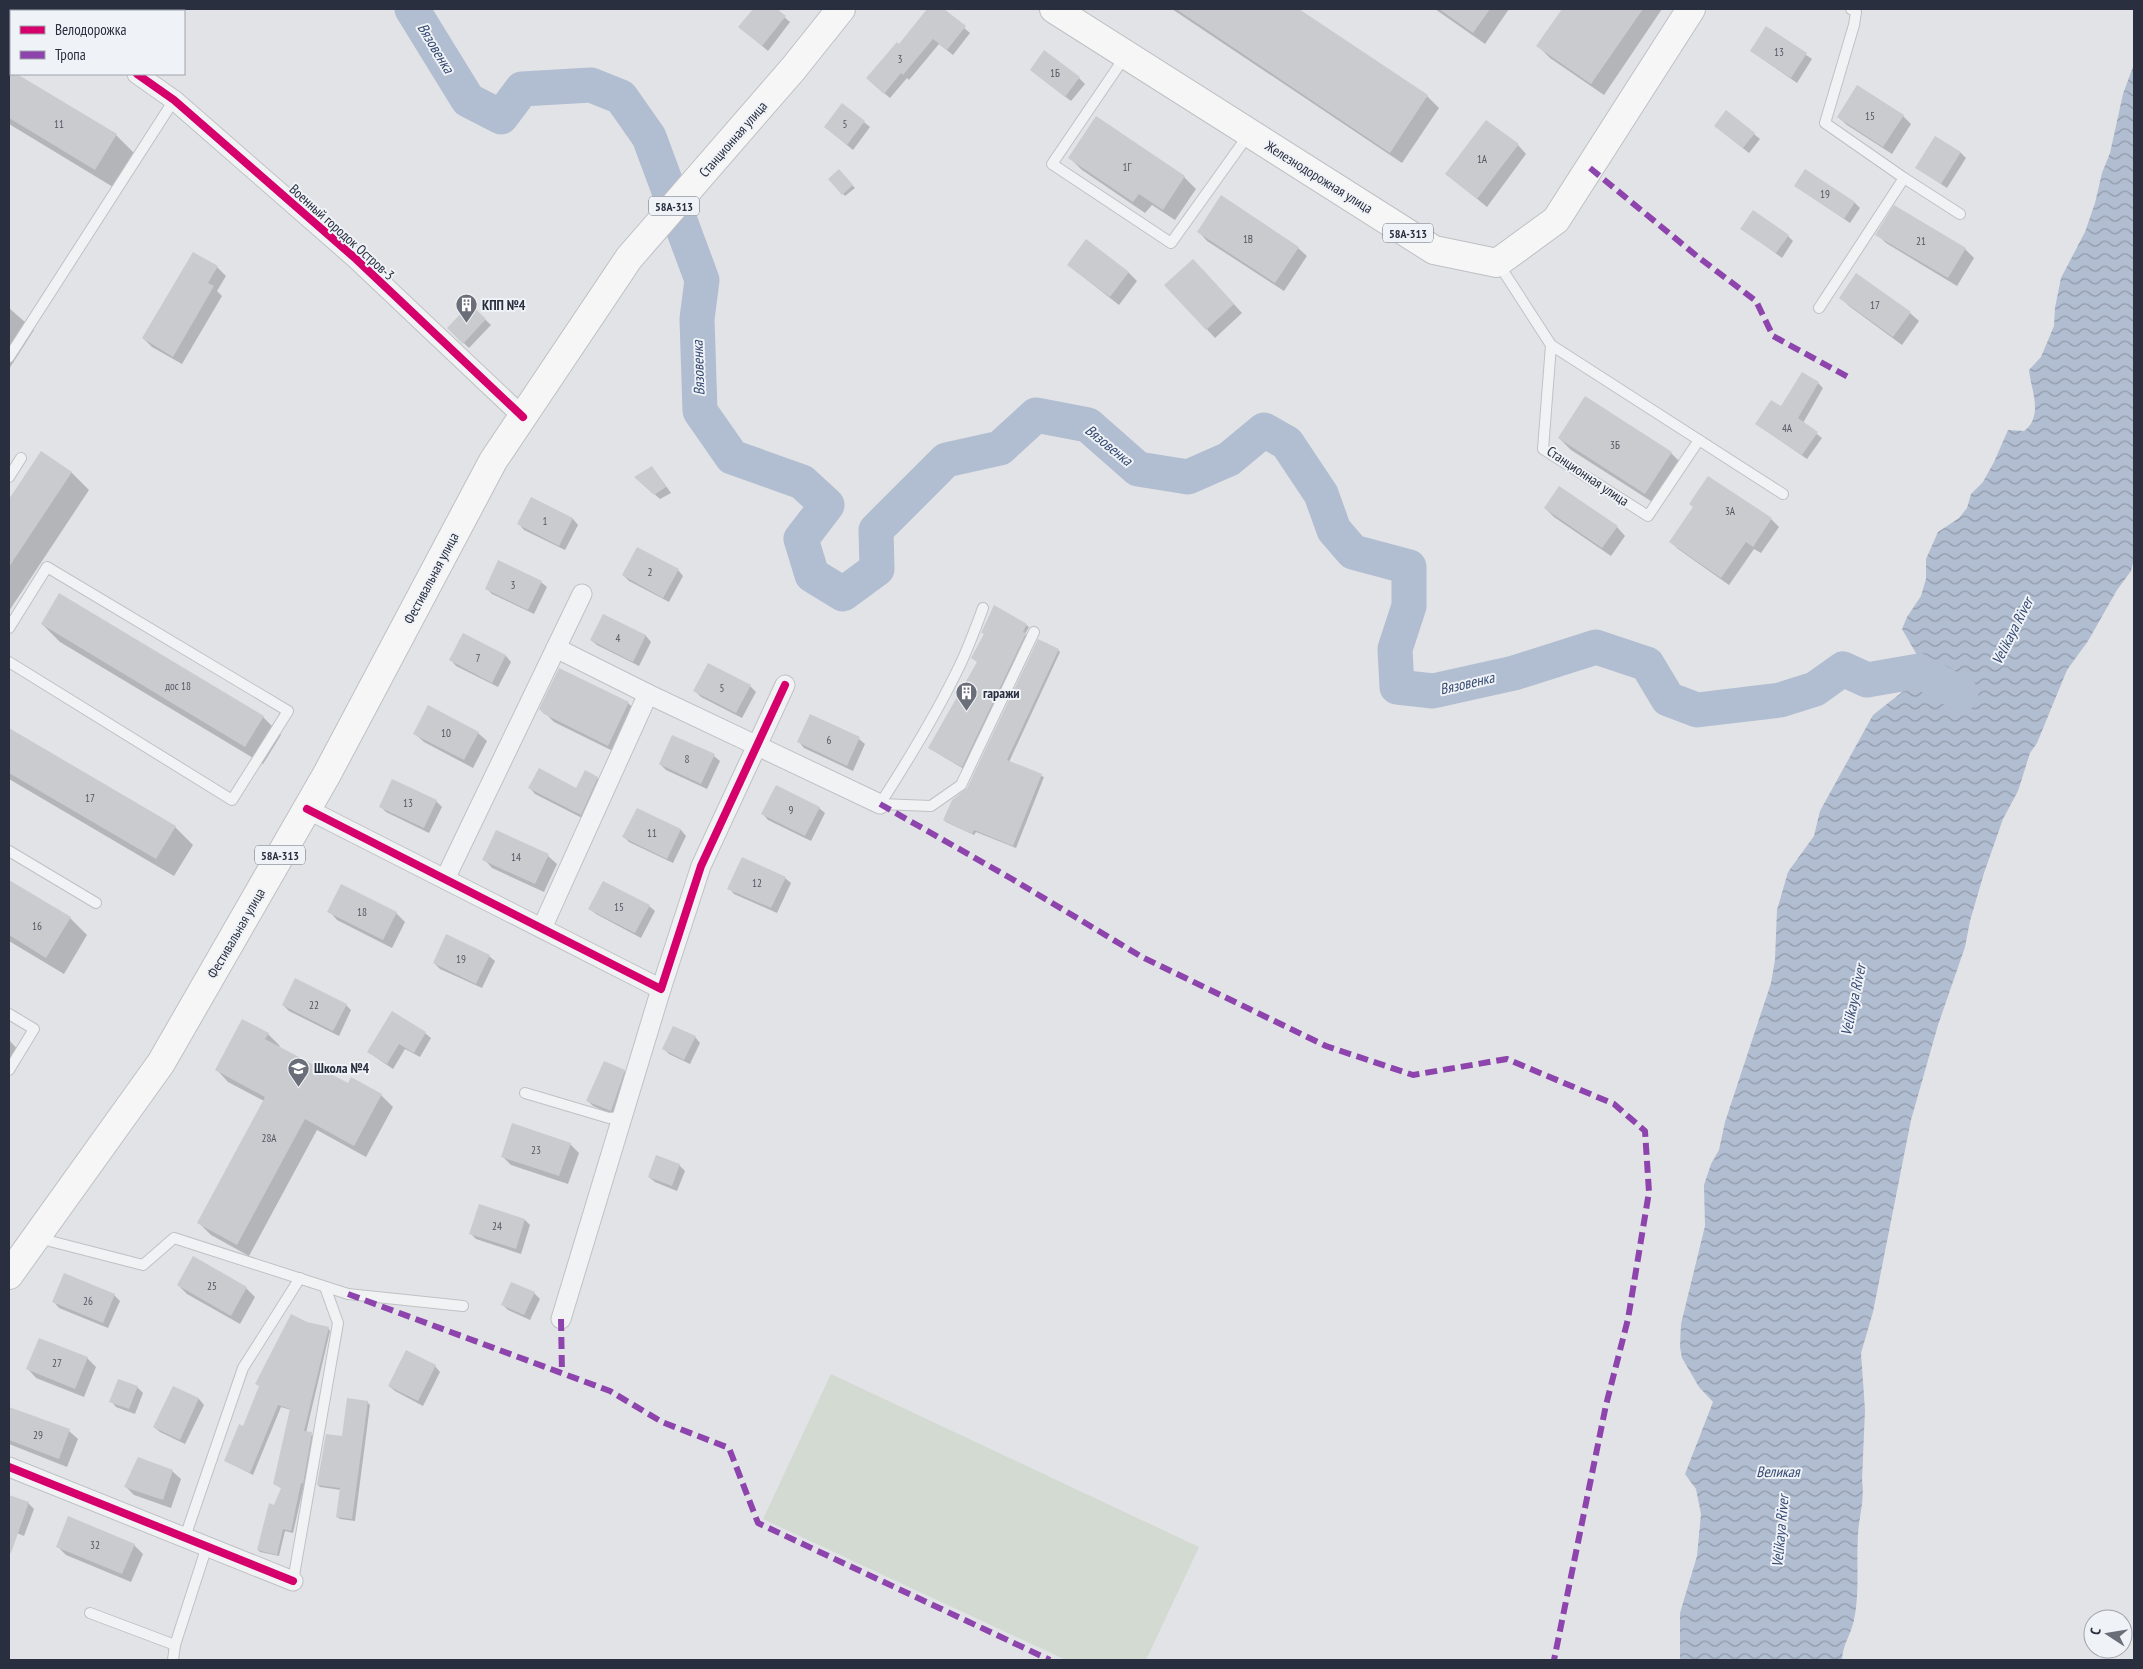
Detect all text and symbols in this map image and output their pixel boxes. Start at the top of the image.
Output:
legend [10,10,185,75]
water label: Вязовенка [414,19,459,77]
text: Велодорожка [55,20,126,39]
text: Тропа [55,45,86,64]
house number: 13 [1774,45,1784,59]
house number: 3 [898,52,903,66]
house number: 1Б [1050,66,1060,80]
street label: Станционная улица [695,97,771,181]
house number: 15 [1865,109,1875,123]
house number: 11 [54,117,64,131]
house number: 5 [843,117,848,131]
street label: Железнодорожная улица [1261,136,1376,217]
house number: 1А [1477,152,1488,166]
house number: 1Г [1123,160,1133,174]
street label: Военный городок Остров-3 [286,180,398,284]
house number: 19 [1820,187,1830,201]
road number: 58А-313 [649,197,699,216]
road number: 58А-313 [1383,224,1433,242]
house number: 1В [1243,232,1253,246]
house number: 21 [1916,234,1926,248]
building icon: КПП №4 [454,293,478,324]
place label: КПП №4 [482,296,526,314]
house number: 17 [1870,298,1880,312]
water label: Вязовенка [688,339,708,396]
water label: Вязовенка [1082,420,1137,470]
house number: 4А [1782,421,1793,435]
house number: 3Б [1610,438,1620,452]
street label: Станционная улица [1544,442,1632,510]
house number: 3А [1725,504,1736,518]
house number: 1 [543,514,548,528]
street label: Фестивальная улица [399,529,463,627]
house number: 2 [648,565,653,579]
house number: 3 [511,578,516,592]
water label: Velikaya River [1987,593,2038,668]
house number: 4 [616,631,621,645]
house number: 7 [476,651,481,665]
water label: Вязовенка [1438,667,1497,698]
house number: дос 18 [165,679,191,693]
house number: 5 [720,681,725,695]
building icon: гаражи [955,681,979,712]
place label: гаражи [983,684,1020,702]
house number: 10 [441,726,451,740]
house number: 6 [827,733,832,747]
house number: 8 [685,752,690,766]
house number: 17 [85,791,95,805]
house number: 13 [403,796,413,810]
house number: 9 [789,803,794,817]
house number: 11 [647,826,657,840]
road number: 58А-313 [255,846,305,864]
house number: 14 [511,850,521,864]
house number: 12 [752,876,762,890]
street label: Фестивальная улица [203,885,269,981]
house number: 15 [614,900,624,914]
house number: 18 [357,905,367,919]
house number: 16 [32,919,42,933]
house number: 19 [456,952,466,966]
water label: Velikaya River [1836,961,1870,1037]
house number: 22 [309,998,319,1012]
school or university icon: Школа №4 [286,1056,310,1087]
place label: Школа №4 [314,1059,369,1077]
house number: 28А [261,1131,277,1145]
house number: 23 [531,1143,541,1157]
house number: 24 [492,1219,502,1233]
house number: 25 [207,1279,217,1293]
house number: 26 [83,1294,93,1308]
house number: 27 [52,1356,62,1370]
house number: 29 [33,1428,43,1442]
water label: Великая [1756,1462,1801,1481]
water label: Velikaya River [1767,1492,1793,1568]
house number: 32 [90,1538,100,1552]
north arrow [2083,1609,2133,1659]
text: С [2086,1626,2105,1636]

